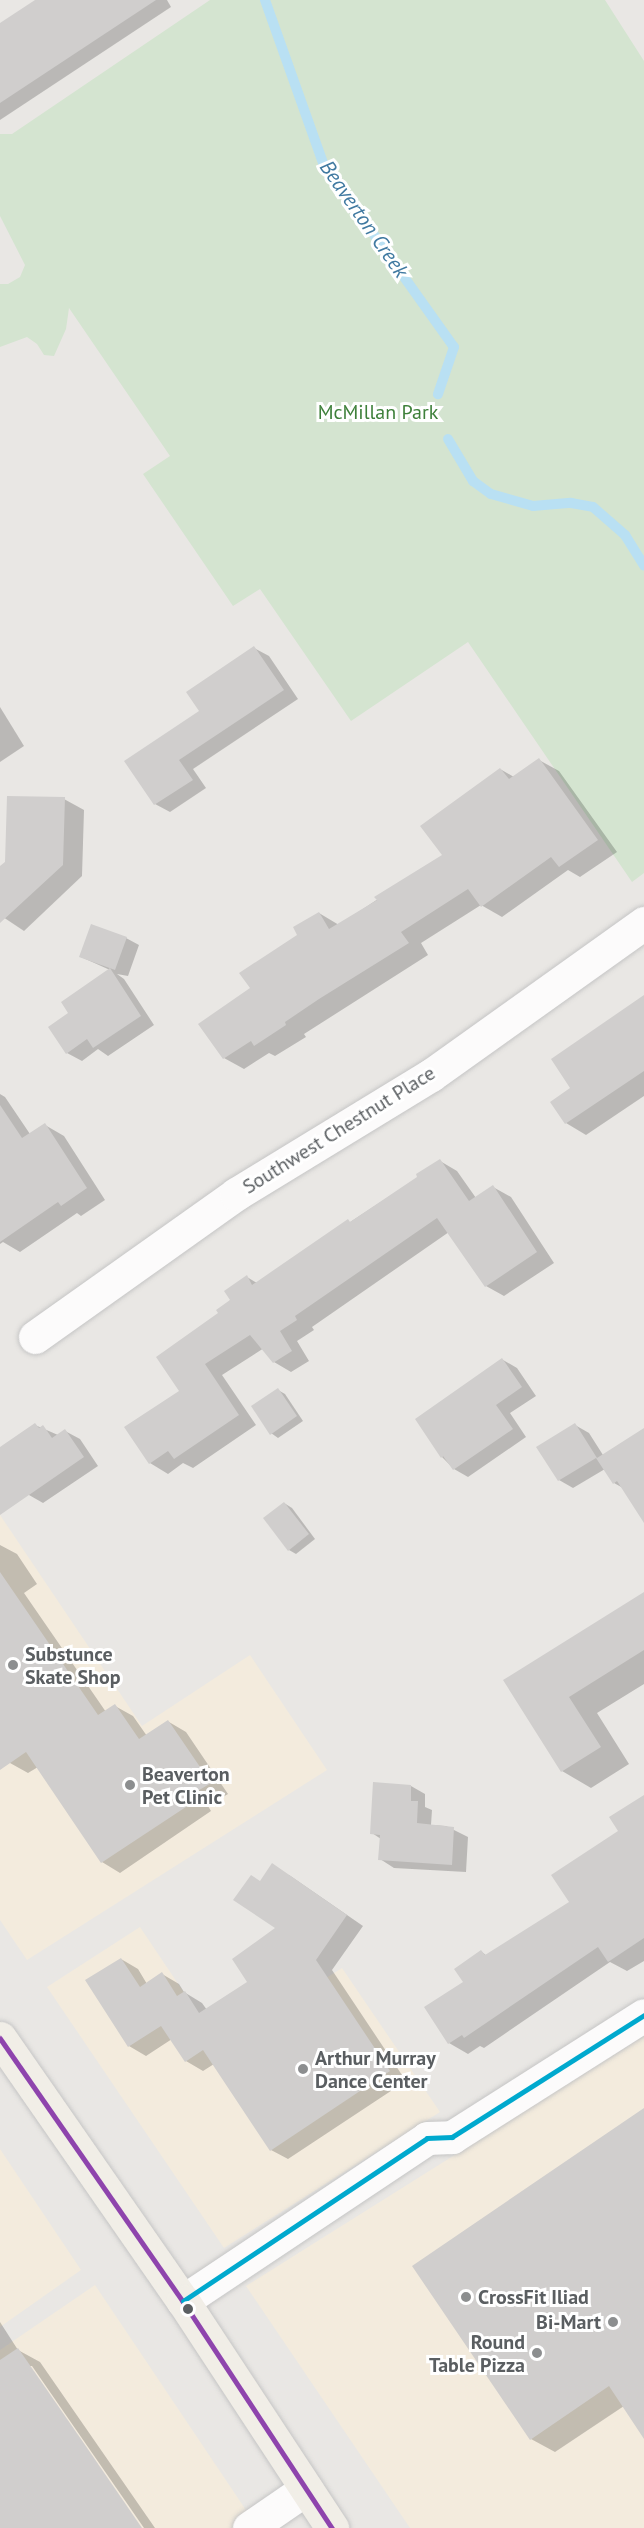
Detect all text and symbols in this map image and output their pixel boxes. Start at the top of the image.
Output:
water label: Beaverton Creek [314,156,414,282]
park label: McMillan Park [318,400,438,424]
street label: Southwest Chestnut Place [238,1061,440,1199]
place label: Substunce Skate Shop [25,1642,120,1689]
marker: Substunce Skate Shop [6,1658,20,1672]
place label: Beaverton Pet Clinic [142,1762,230,1809]
marker: Beaverton Pet Clinic [123,1778,137,1792]
place label: Arthur Murray Dance Center [315,2046,436,2093]
marker: Arthur Murray Dance Center [296,2062,310,2076]
place label: CrossFit Iliad [478,2285,589,2309]
marker: CrossFit Iliad [459,2290,473,2304]
unlabelled marker [182,2303,194,2315]
place label: Bi-Mart [536,2310,601,2334]
marker: Bi-Mart [606,2315,620,2329]
place label: Round Table Pizza [429,2330,525,2377]
marker: Round Table Pizza [530,2346,544,2360]

